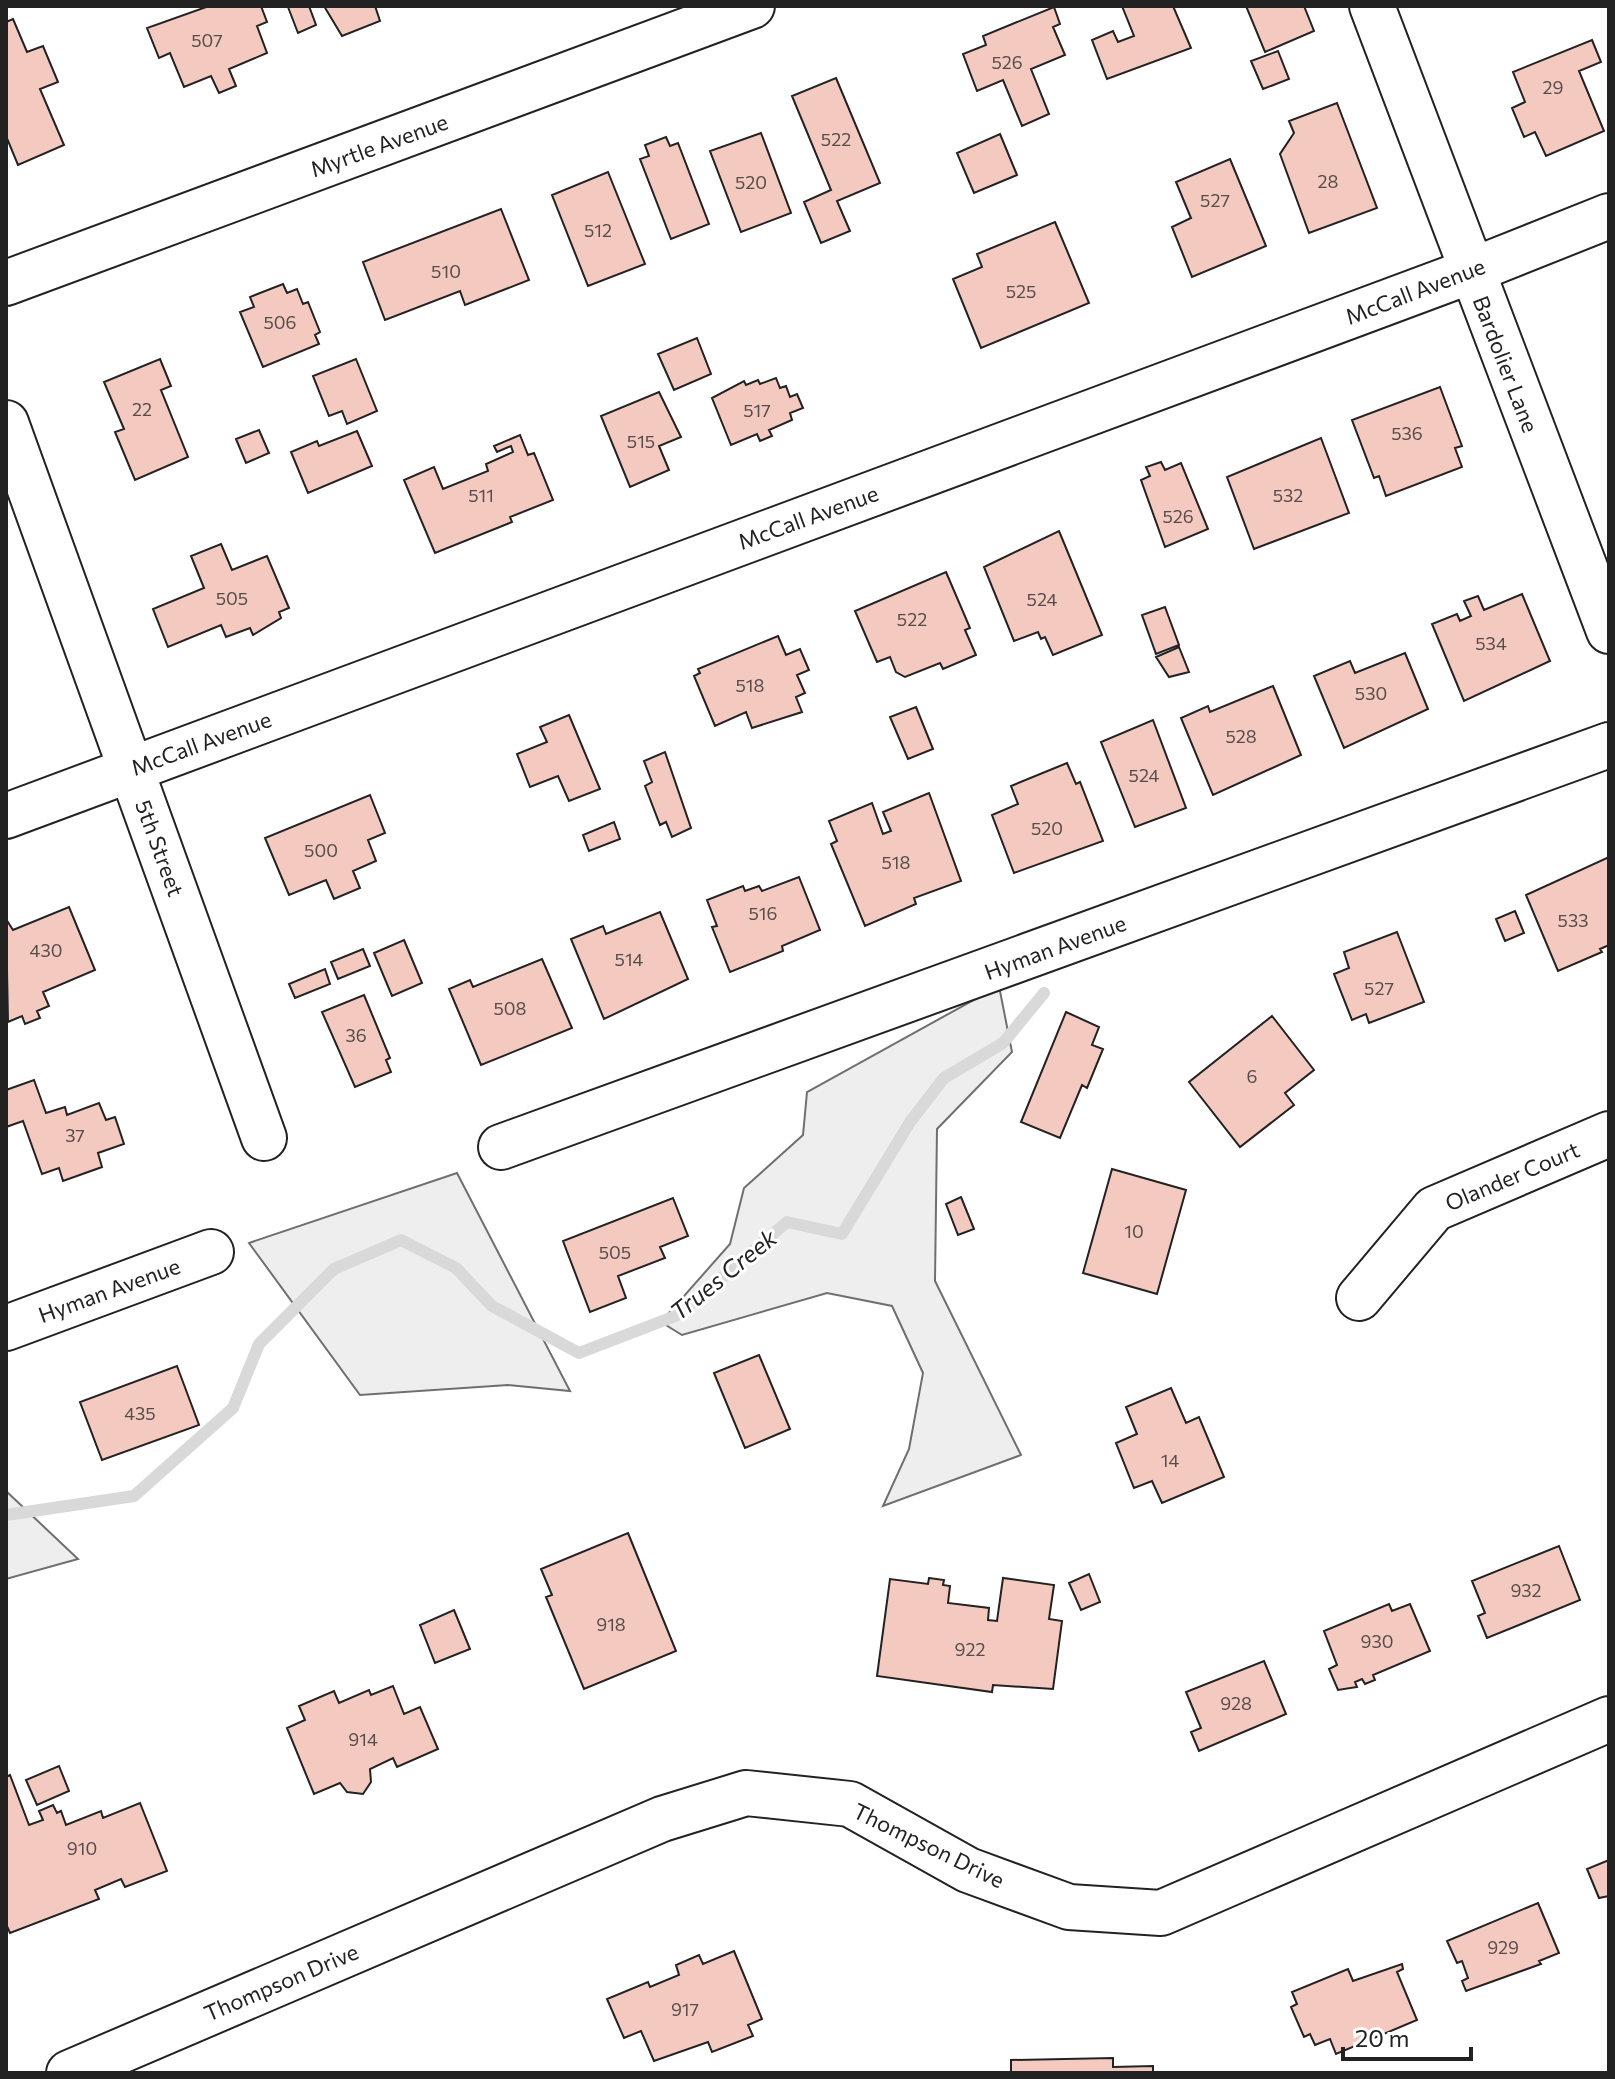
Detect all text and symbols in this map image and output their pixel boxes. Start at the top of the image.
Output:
house number: 507 [191,29,223,51]
house number: 526 [991,51,1023,73]
house number: 29 [1543,76,1563,98]
street label: Myrtle Avenue [307,108,451,182]
house number: 522 [821,128,851,150]
house number: 28 [1318,170,1339,192]
house number: 520 [735,171,767,193]
house number: 527 [1200,189,1230,211]
house number: 512 [584,219,612,241]
street label: McCall Avenue [1341,252,1489,330]
house number: 510 [431,260,461,282]
house number: 525 [1006,280,1036,302]
street label: Bardolier Lane [1468,292,1544,436]
house number: 506 [263,311,297,333]
house number: 22 [132,398,152,420]
house number: 517 [743,399,771,421]
house number: 536 [1391,422,1423,444]
house number: 515 [627,430,655,452]
street label: McCall Avenue [734,479,882,555]
house number: 511 [468,484,494,506]
house number: 532 [1273,484,1303,506]
house number: 526 [1162,505,1194,527]
house number: 505 [216,587,248,609]
house number: 524 [1027,588,1058,610]
house number: 522 [897,608,927,630]
house number: 534 [1475,632,1507,654]
house number: 518 [736,674,765,696]
house number: 530 [1355,682,1387,704]
street label: McCall Avenue [127,705,275,781]
house number: 528 [1225,725,1257,747]
house number: 524 [1129,764,1160,786]
street label: 5th Street [130,796,190,900]
house number: 520 [1031,817,1063,839]
house number: 500 [304,839,338,861]
house number: 518 [882,851,911,873]
house number: 516 [749,902,777,924]
street label: Hyman Avenue [981,909,1129,985]
house number: 533 [1558,909,1588,931]
house number: 430 [30,939,62,961]
house number: 514 [615,948,644,970]
house number: 527 [1364,977,1394,999]
house number: 508 [493,997,527,1019]
house number: 36 [345,1024,367,1046]
house number: 6 [1247,1065,1257,1087]
house number: 37 [65,1124,85,1146]
street label: Olander Court [1441,1136,1583,1216]
house number: 10 [1124,1220,1144,1242]
water label: Trues Creek [664,1222,783,1326]
house number: 505 [599,1241,631,1263]
street label: Hyman Avenue [35,1252,183,1328]
house number: 435 [124,1402,156,1424]
house number: 14 [1161,1449,1179,1471]
house number: 932 [1510,1579,1542,1601]
house number: 918 [596,1613,626,1635]
house number: 930 [1361,1630,1393,1652]
house number: 922 [955,1638,985,1660]
house number: 928 [1220,1692,1252,1714]
house number: 914 [348,1728,378,1750]
street label: Thompson Drive [849,1797,1009,1893]
house number: 910 [67,1837,97,1859]
house number: 929 [1487,1936,1519,1958]
street label: Thompson Drive [200,1937,362,2027]
house number: 917 [671,1998,699,2020]
scale bar [1343,2011,1471,2061]
text: 20 m [1355,2023,1409,2052]

